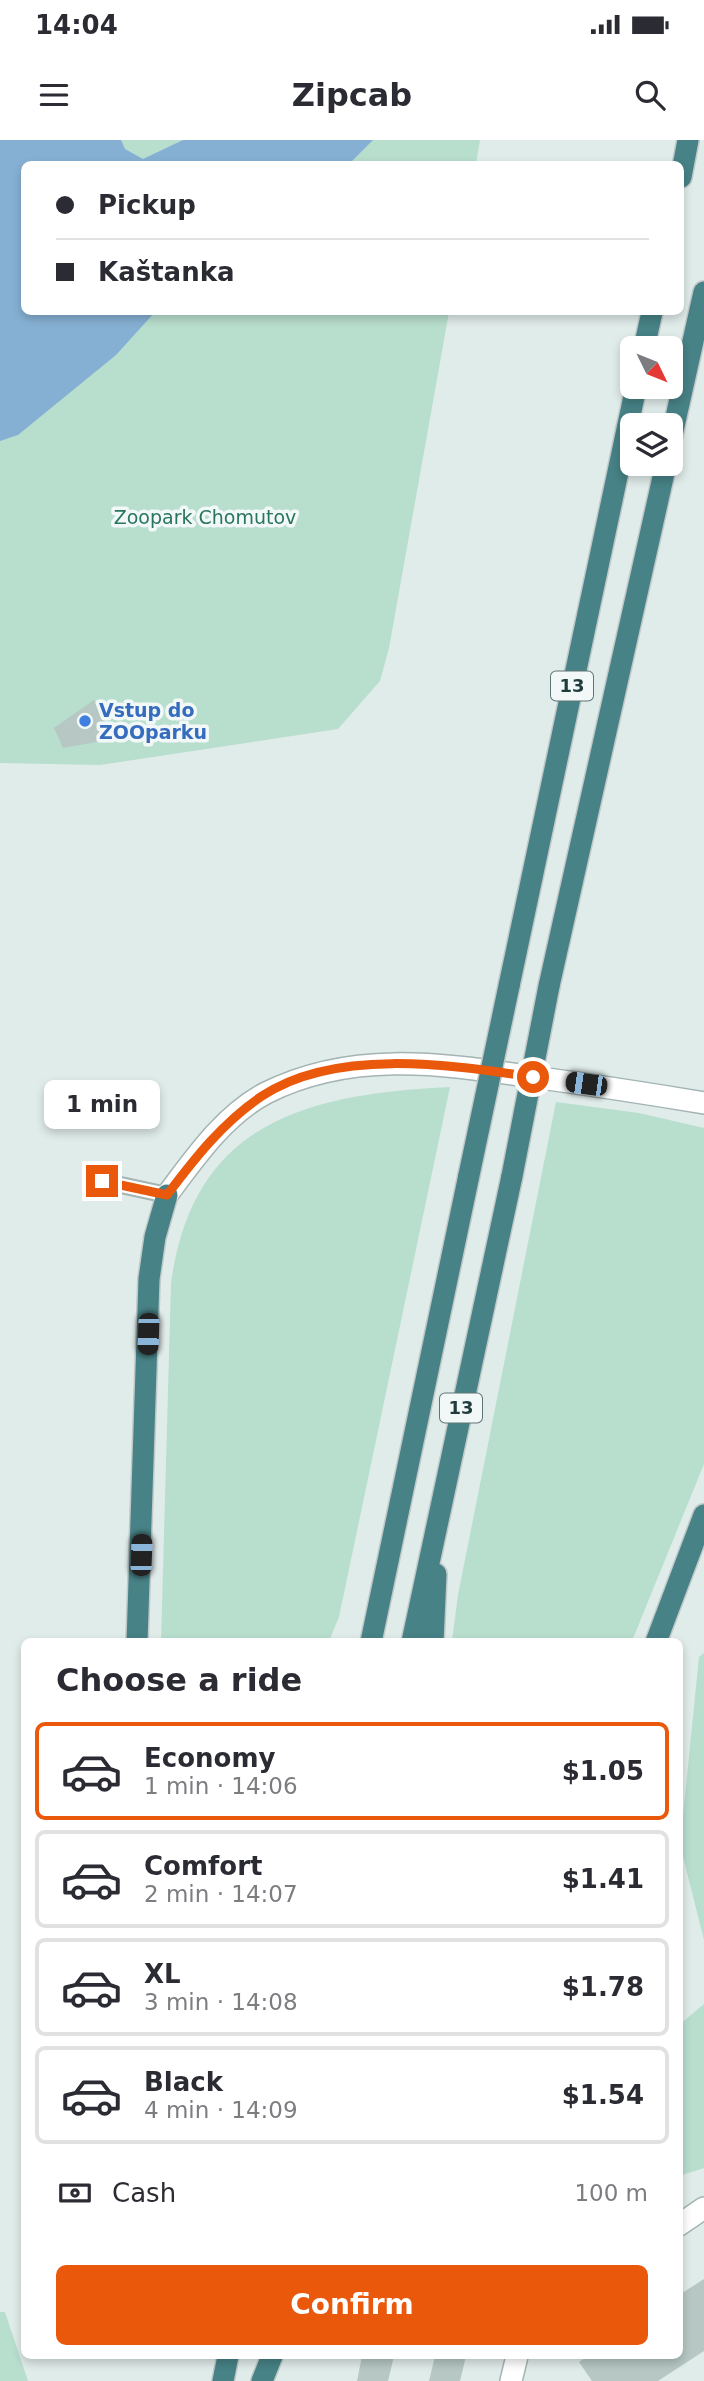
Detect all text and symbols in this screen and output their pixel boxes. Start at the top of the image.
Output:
text: 14:04 [35,10,118,40]
icon: menu [35,76,73,114]
text: Zipcab [292,76,412,114]
icon: search [631,76,669,114]
text: Pickup [98,190,196,220]
text: Kaštanka [98,257,235,287]
north arrow [620,336,682,399]
map controls [620,336,683,476]
button: layers [620,413,683,476]
park label: Zoopark Chomutov [114,506,296,528]
road number: 13 [551,672,593,700]
place label: Vstup do ZOOparku [99,699,207,743]
marker: Vstup do ZOOparku [77,713,93,729]
route start [517,1061,549,1093]
car [564,1071,609,1097]
callout: 1 min [44,1080,160,1128]
text: 1 min [66,1091,138,1117]
route end [86,1165,118,1197]
car [137,1313,160,1355]
road number: 13 [440,1394,482,1422]
car [130,1534,153,1576]
text: Choose a ride [56,1661,302,1699]
icon: car [60,1740,123,1803]
text: Economy [144,1743,275,1773]
text: $1.05 [562,1756,644,1786]
text: 1 min · 14:06 [144,1773,298,1799]
icon: car [60,1848,123,1911]
text: Comfort [144,1851,262,1881]
text: $1.41 [562,1864,644,1894]
text: 2 min · 14:07 [144,1881,298,1907]
icon: car [60,1956,123,2019]
text: XL [144,1959,181,1989]
text: $1.78 [562,1972,644,2002]
text: 3 min · 14:08 [144,1989,298,2015]
icon: car [60,2064,123,2127]
text: Black [144,2067,223,2097]
text: $1.54 [562,2080,644,2110]
text: 4 min · 14:09 [144,2097,298,2123]
icon: cash [56,2174,94,2212]
text: Cash [112,2178,176,2208]
text: 100 m [574,2180,648,2206]
button: Confirm [56,2265,648,2345]

